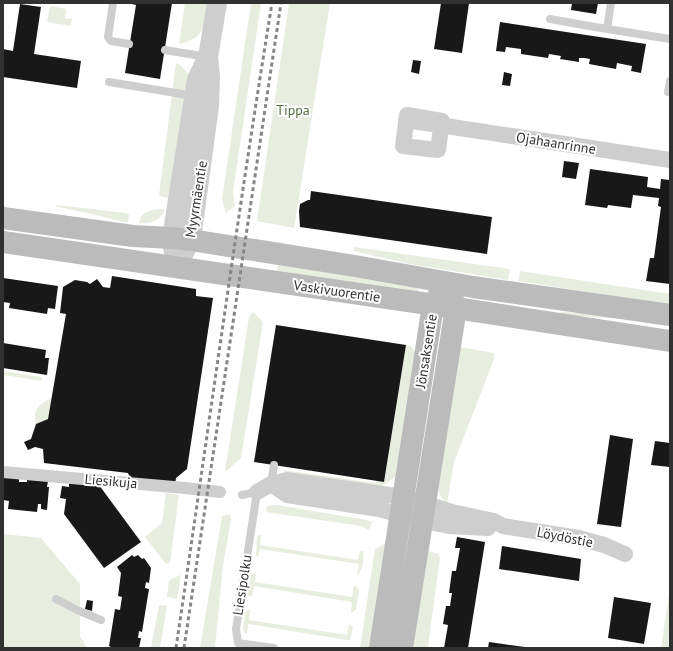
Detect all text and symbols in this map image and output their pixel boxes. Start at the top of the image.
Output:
park label: Tippa [276,101,310,119]
street label: Ojahaanrinne [515,128,597,158]
street label: Myyrmäentie [181,159,211,239]
street label: Vaskivuorentie [291,276,382,306]
street label: Jönsaksentie [411,313,441,390]
street label: Liesikuja [84,470,138,492]
street label: Löydöstie [535,523,595,551]
street label: Liesipolku [228,553,256,617]

